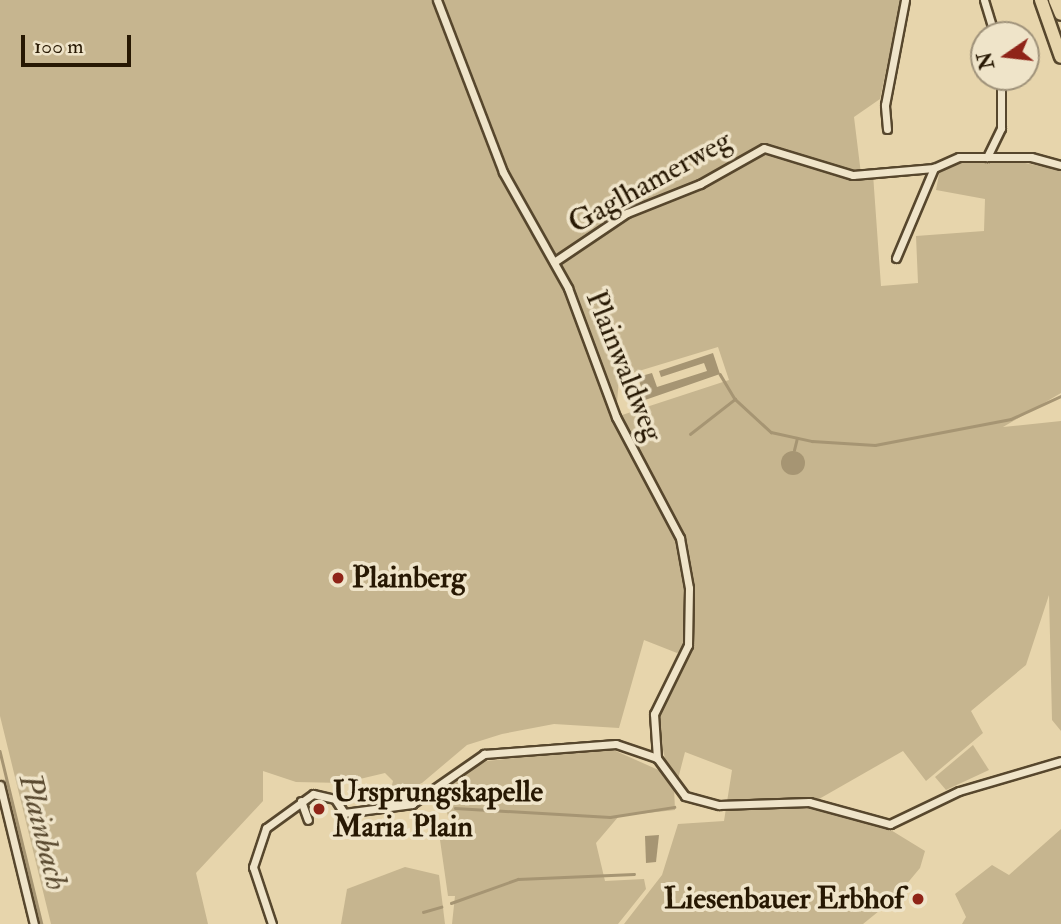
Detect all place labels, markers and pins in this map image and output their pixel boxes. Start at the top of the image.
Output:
place label: Plainberg [352,560,466,596]
marker: Plainberg [330,570,346,586]
place label: Ursprungskapelle Maria Plain [333,774,543,844]
marker: Ursprungskapelle Maria Plain [311,801,327,817]
place label: Liesenbauer Erbhof [664,881,904,917]
marker: Liesenbauer Erbhof [910,891,926,907]

